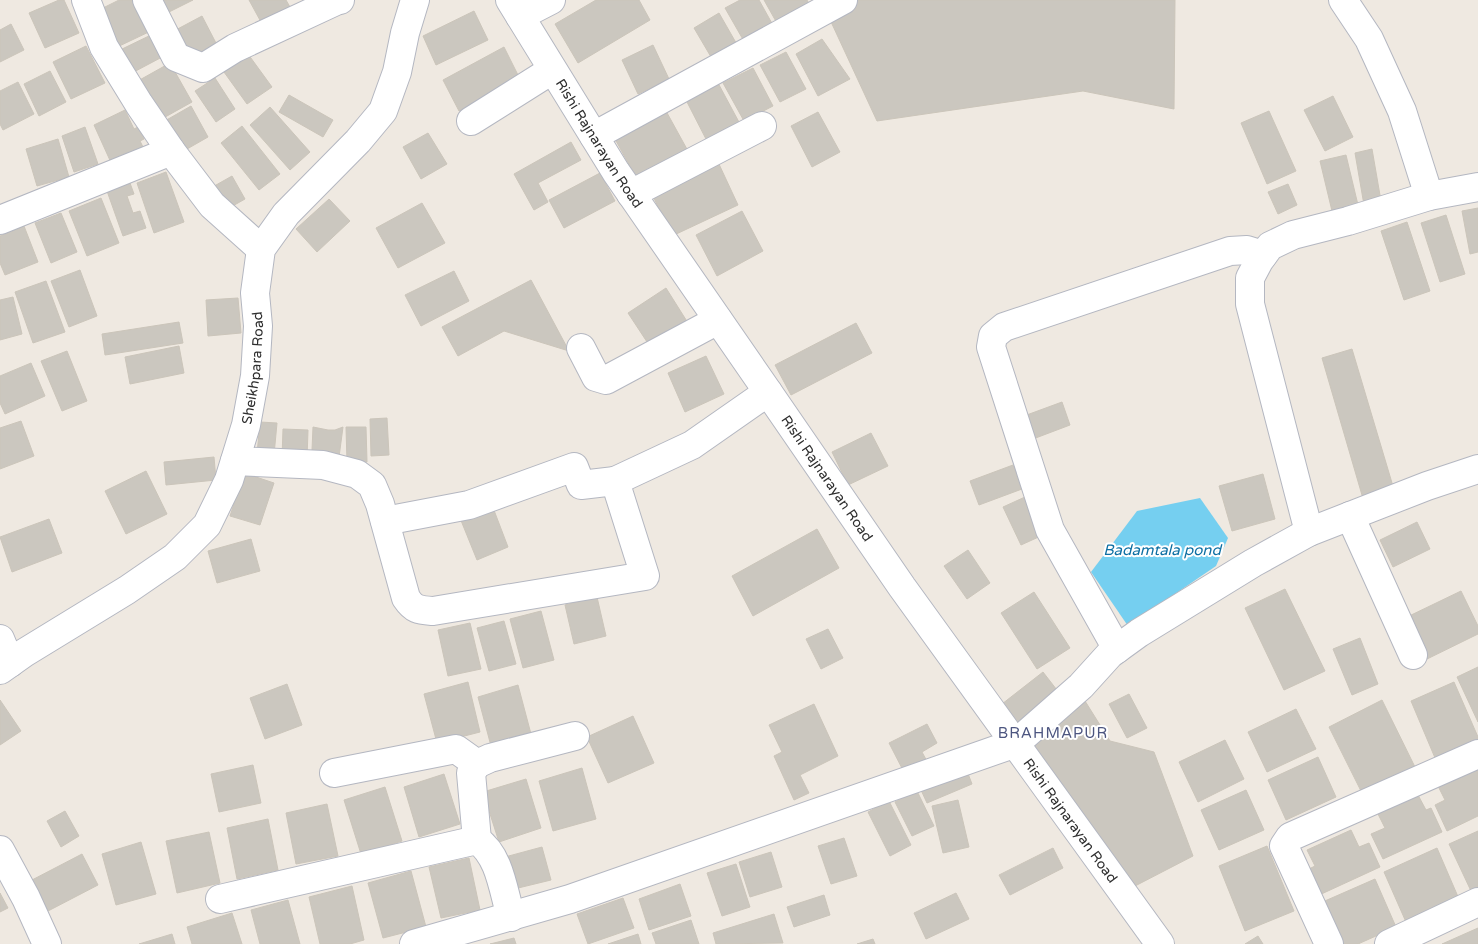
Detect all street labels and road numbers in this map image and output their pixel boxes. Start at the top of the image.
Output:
street label: Rishi Rajnarayan Road [552,76,647,211]
street label: Sheikhpara Road [238,311,267,426]
street label: Rishi Rajnarayan Road [778,412,877,545]
street label: Rishi Rajnarayan Road [1020,755,1121,886]

